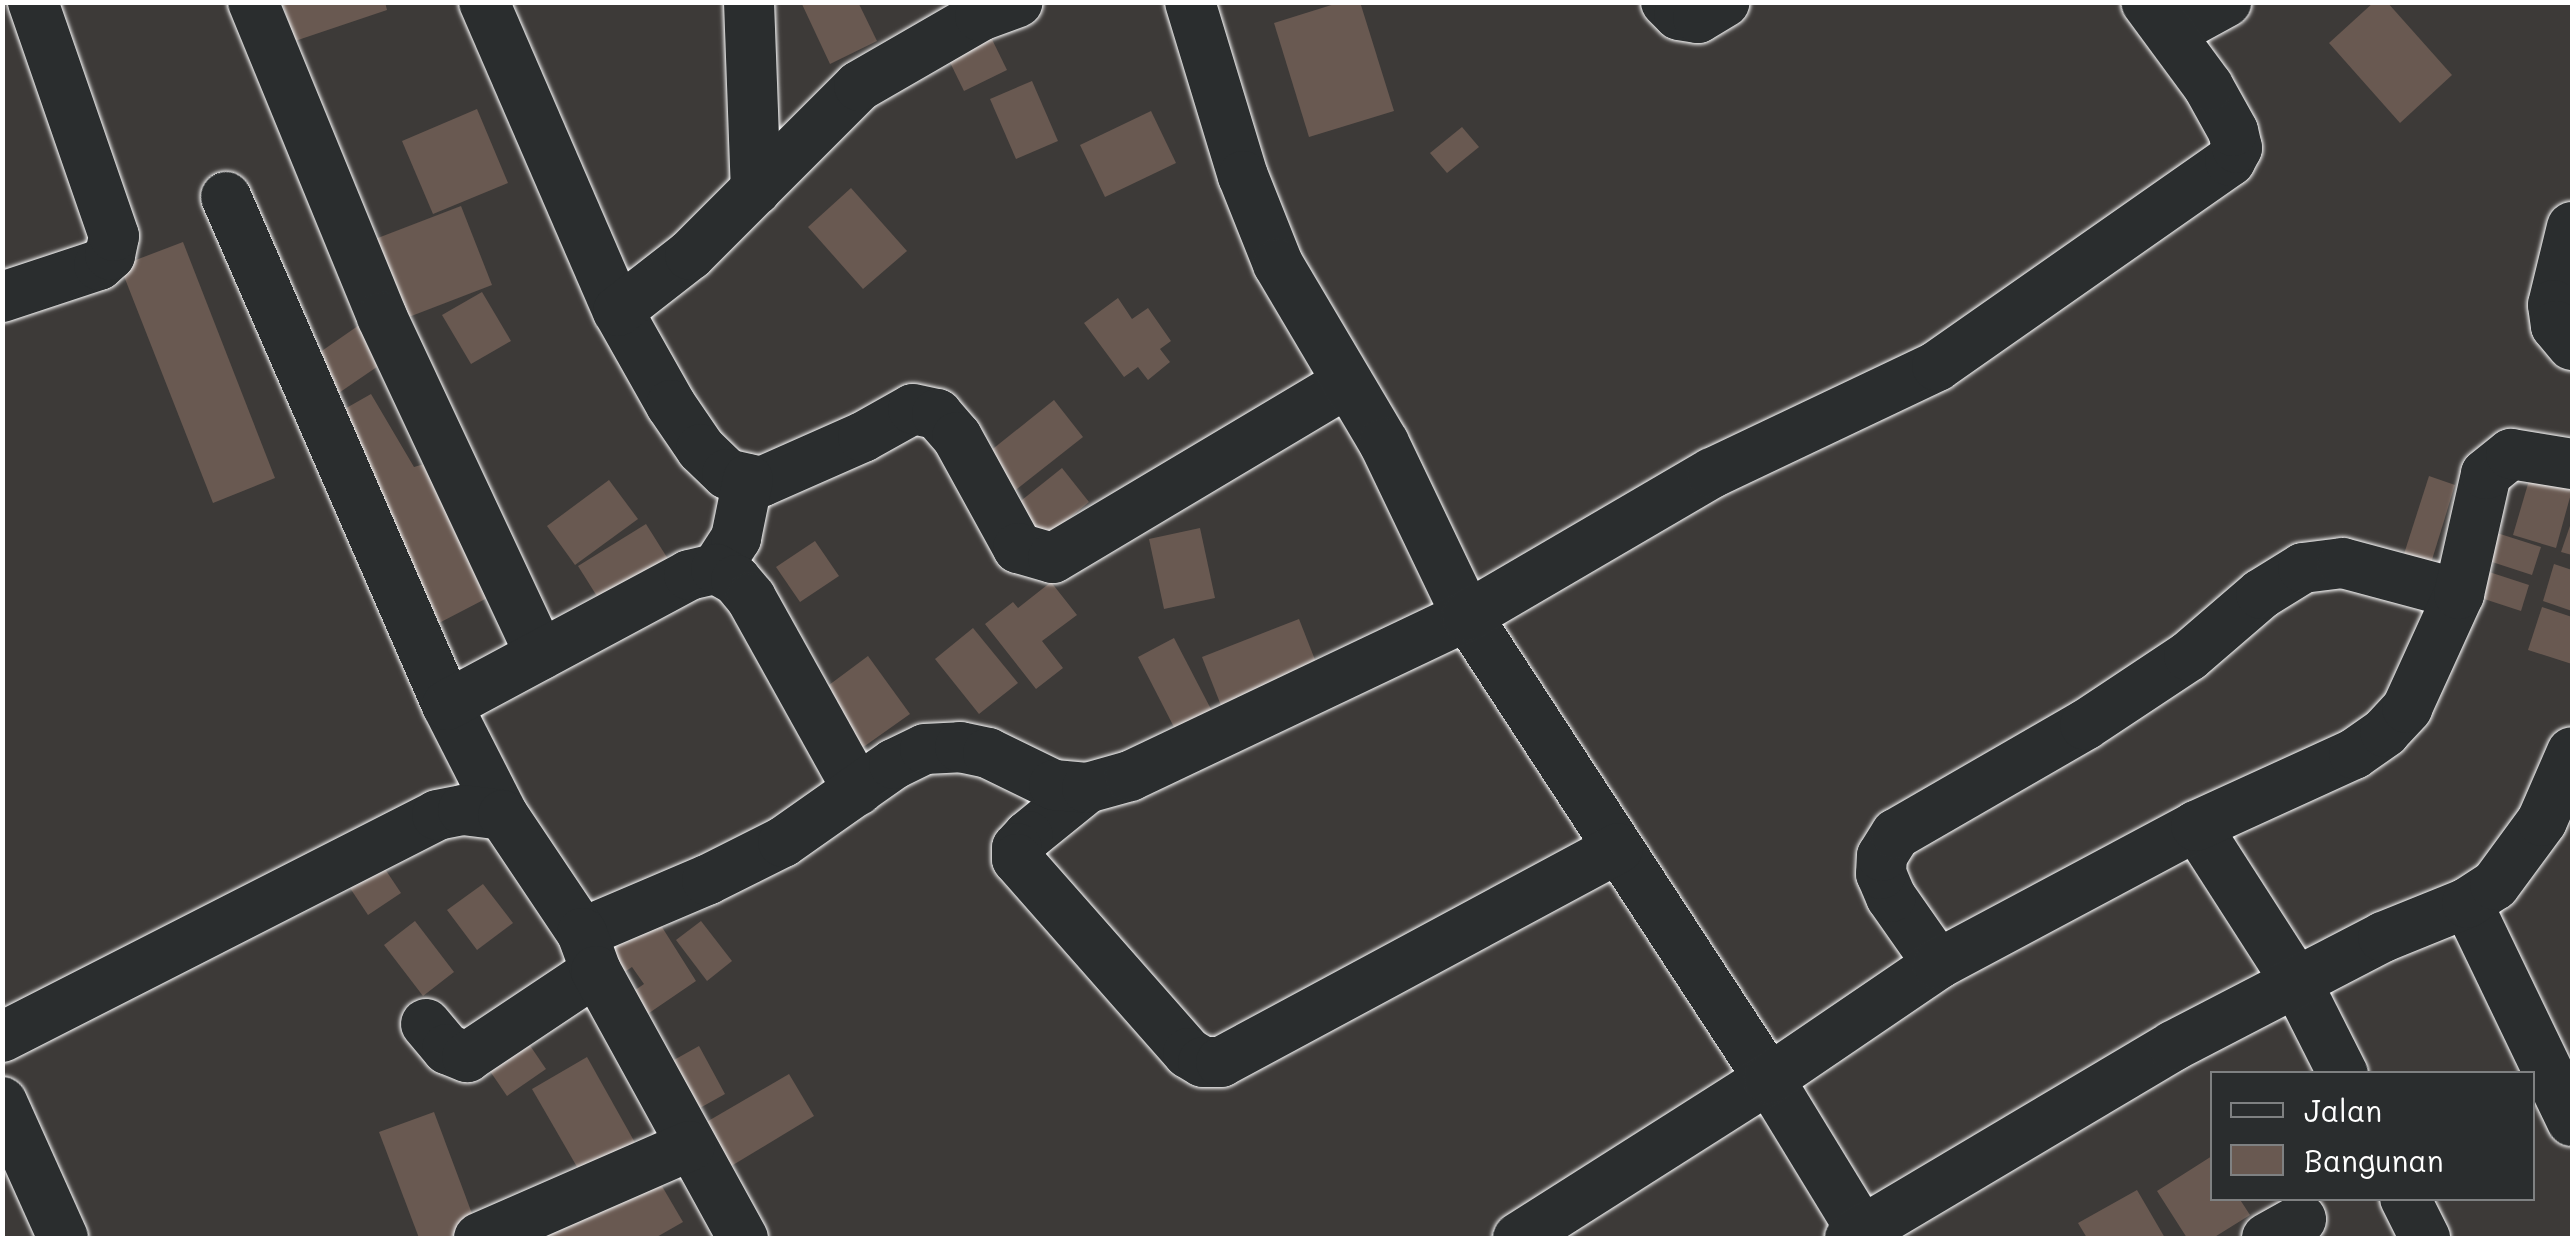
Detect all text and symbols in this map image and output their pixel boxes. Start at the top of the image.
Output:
legend [2210,1071,2535,1201]
text: Jalan [2304,1090,2382,1130]
text: Bangunan [2304,1140,2444,1180]

